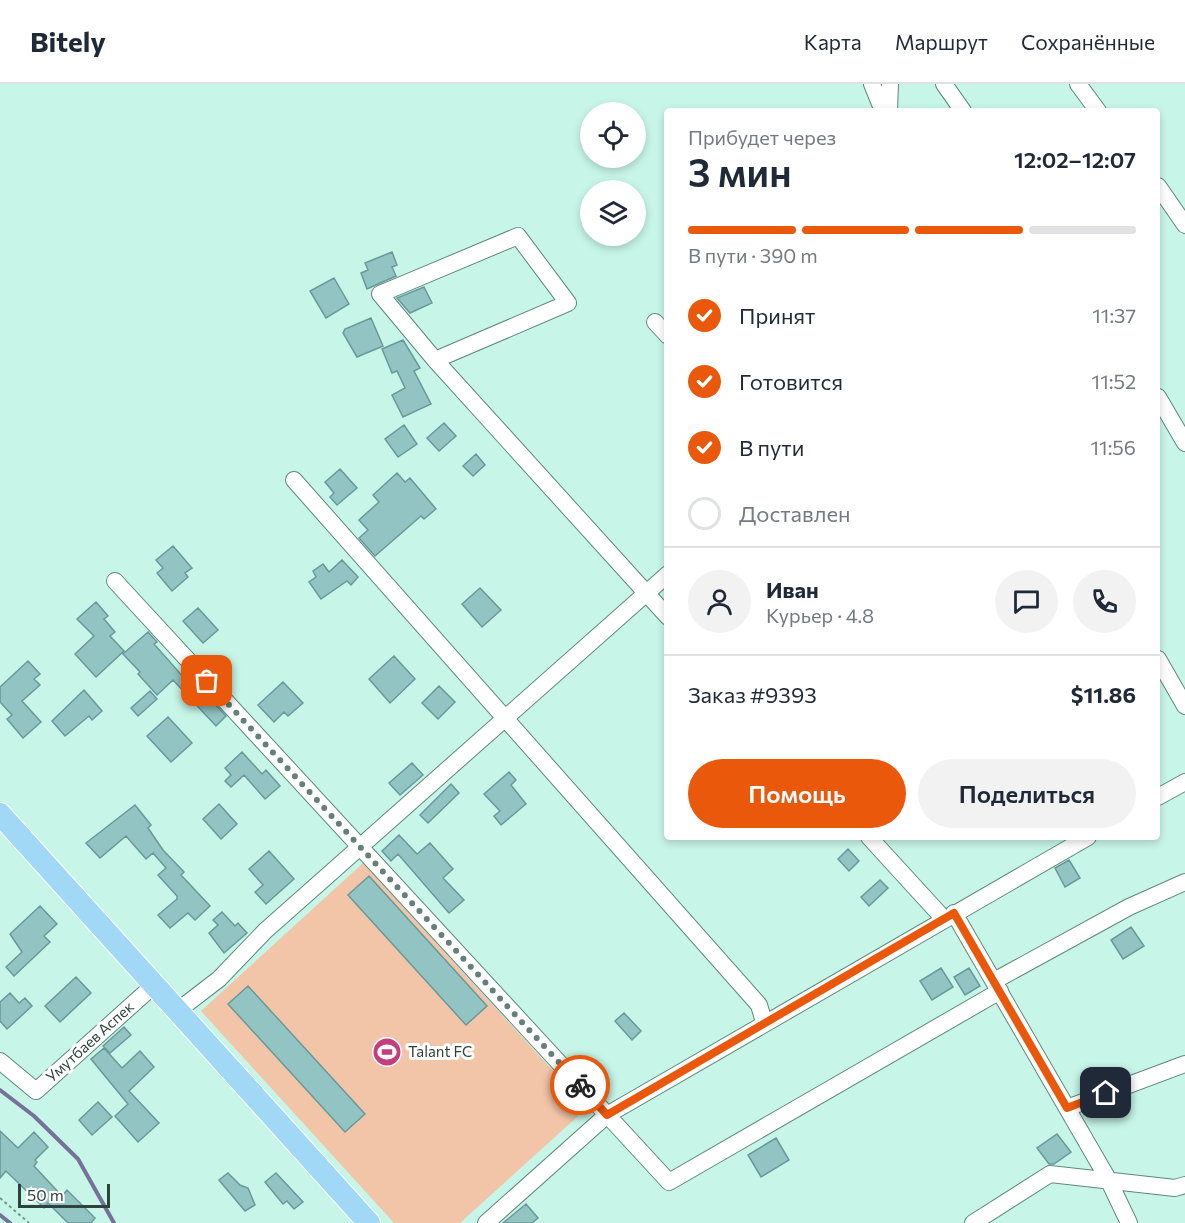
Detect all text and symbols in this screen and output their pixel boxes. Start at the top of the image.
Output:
text: Bitely [30,24,106,58]
text: Карта [804,29,862,54]
text: Маршрут [895,29,988,54]
text: Сохранённые [1021,29,1155,54]
map controls [580,102,646,246]
button: locate [580,102,646,168]
text: Прибудет через [688,125,836,149]
text: 12:02–12:07 [1014,146,1136,173]
text: 3 мин [688,147,792,195]
button: layers [580,180,646,246]
text: В пути · 390 m [688,243,818,267]
icon: check [688,299,721,332]
text: Принят [739,302,815,329]
text: 11:37 [1092,303,1136,327]
icon: check [688,365,721,398]
text: Готовится [739,368,843,395]
text: 11:52 [1092,369,1136,393]
icon: check [688,431,721,464]
text: В пути [739,434,804,461]
text: 11:56 [1091,435,1136,459]
text: Доставлен [739,500,851,527]
button: person [688,570,751,633]
button: chat [995,570,1058,633]
button: phone [1073,570,1136,633]
text: Иван [766,576,819,603]
text: Курьер · 4.8 [766,603,874,627]
pin [181,655,232,706]
icon: bag [190,664,223,697]
text: Заказ #9393 [688,681,817,708]
text: $11.86 [1071,681,1136,708]
button: Помощь [688,759,906,828]
button: Поделиться [918,759,1136,828]
street label: Умутбаев Аспек [42,997,137,1085]
sports icon: Talant FC [371,1036,403,1068]
place label: Talant FC [408,1042,472,1060]
courier [550,1055,610,1115]
pin [1080,1067,1131,1118]
icon: bike [564,1069,597,1102]
icon: home [1089,1076,1122,1109]
scale bar [18,1181,110,1208]
text: 50 m [27,1185,64,1204]

